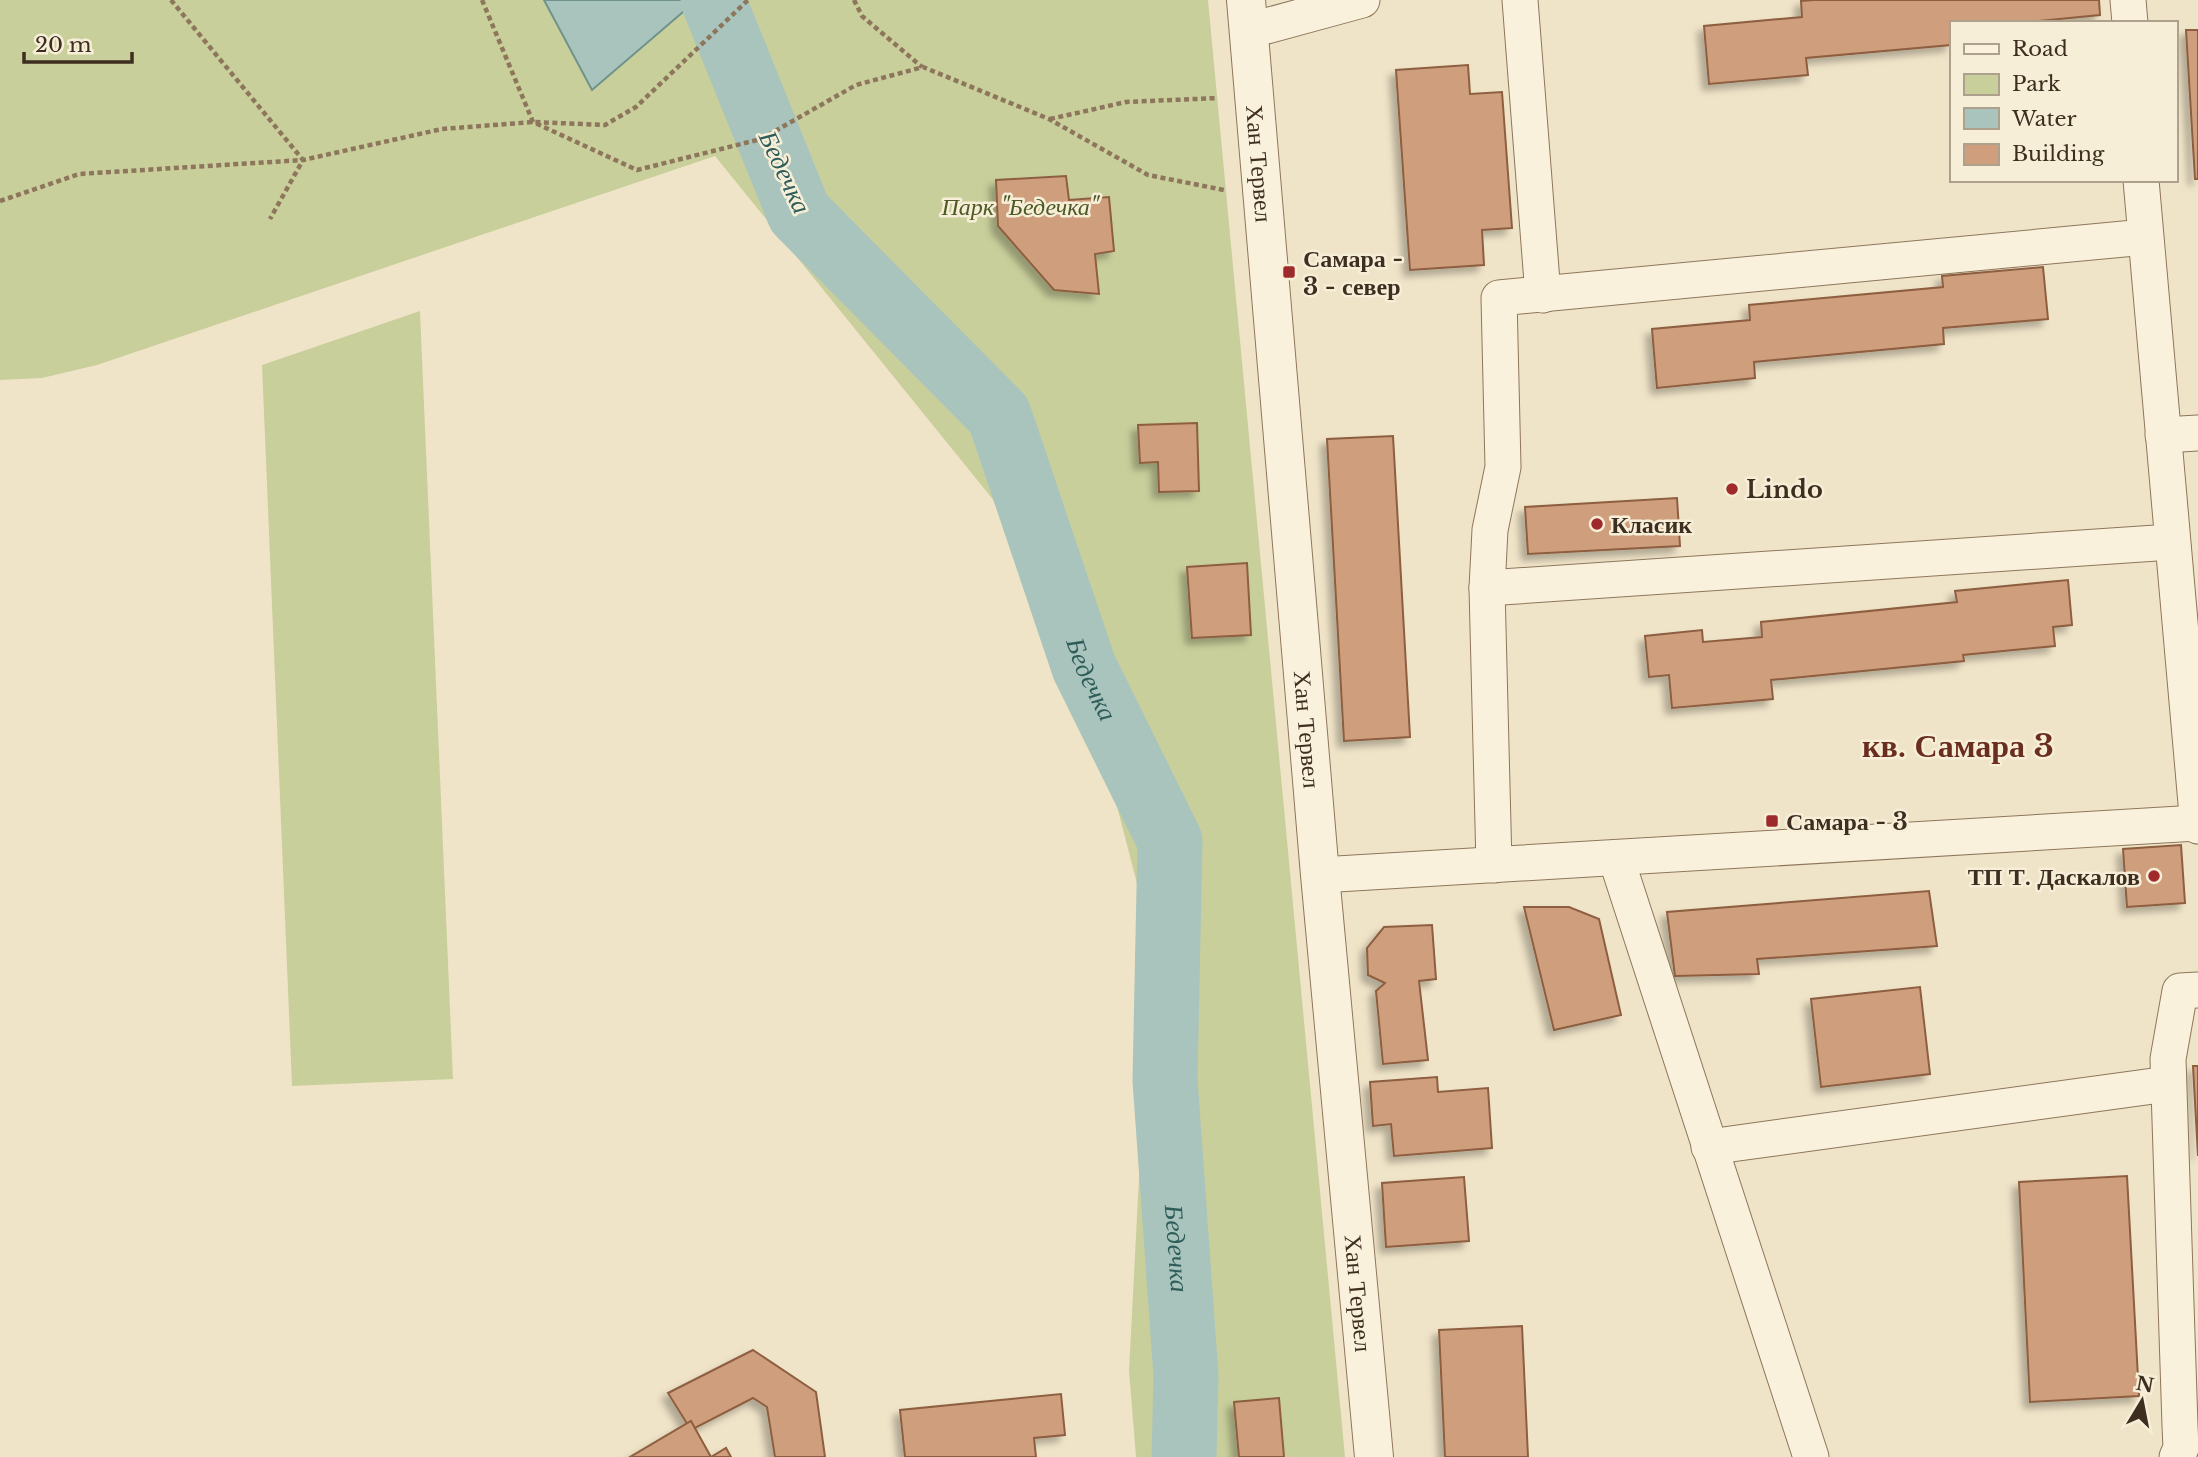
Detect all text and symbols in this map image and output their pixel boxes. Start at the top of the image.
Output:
scale bar [24,21,133,65]
legend [1950,21,2177,182]
text: 20 m [35,32,92,58]
text: Road [2012,36,2068,62]
text: Park [2012,71,2061,97]
street label: Хан Тервел [1240,103,1279,223]
text: Water [2011,106,2076,132]
water label: Бедечка [752,125,818,219]
text: Building [2012,141,2105,167]
park label: Парк "Бедечка" [941,192,1101,221]
place label: Самара - 3 - север [1303,244,1403,301]
marker: Самара - 3 - север [1281,264,1297,280]
place label: Lindo [1746,475,1823,504]
marker: Lindo [1724,481,1740,497]
place label: Класик [1611,510,1692,539]
marker: Класик [1589,516,1605,532]
water label: Бедечка [1059,633,1124,726]
street label: Хан Тервел [1288,669,1327,789]
district label: кв. Самара 3 [1862,726,2054,766]
place label: Самара - 3 [1786,807,1908,836]
marker: Самара - 3 [1764,813,1780,829]
place label: ТП Т. Даскалов [1968,862,2140,891]
marker: ТП Т. Даскалов [2146,868,2162,884]
water label: Бедечка [1158,1203,1196,1293]
street label: Хан Тервел [1339,1233,1379,1353]
north arrow [2107,1366,2177,1436]
text: N [2134,1372,2156,1398]

